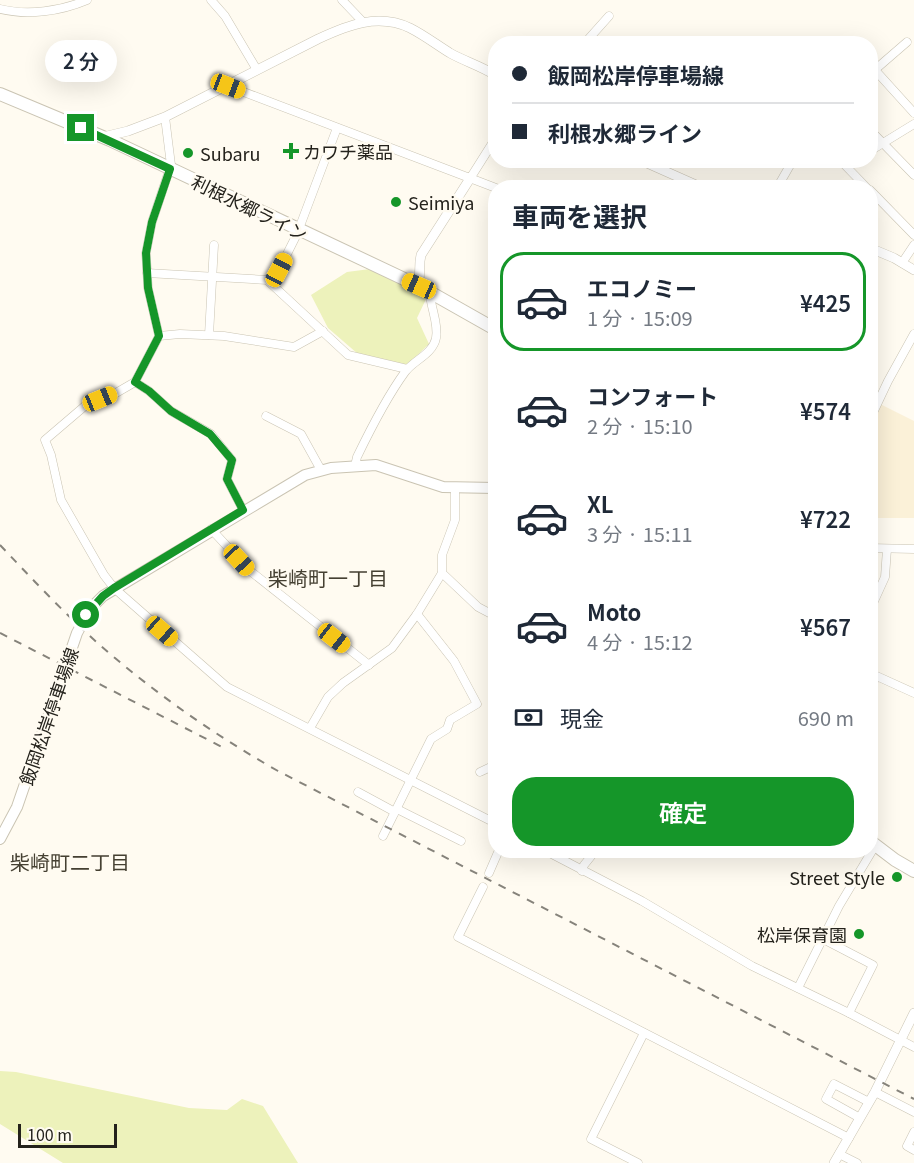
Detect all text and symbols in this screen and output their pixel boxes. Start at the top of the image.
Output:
callout: 2 分 [45,41,117,83]
text: 2 分 [63,46,99,75]
text: 飯岡松岸停車場線 [548,58,724,90]
car [208,71,248,101]
route end [67,114,94,141]
text: 利根水郷ライン [548,116,702,148]
place label: カワチ薬品 [303,138,393,164]
place label: Subaru [200,140,260,166]
marker: カワチ薬品 [284,144,298,158]
marker: Subaru [181,146,195,160]
street label: 利根水郷ライン [188,168,312,246]
place label: Seimiya [408,189,474,215]
marker: Seimiya [389,195,403,209]
text: 車両を選択 [512,196,647,235]
car [263,250,295,290]
car [399,270,439,302]
text: エコノミー [587,271,697,303]
icon: car [515,275,569,329]
text: ¥425 [800,286,851,318]
text: 1 分 · 15:09 [587,303,693,332]
text: コンフォート [587,379,718,411]
icon: car [515,383,569,437]
car [80,384,120,414]
text: ¥574 [800,394,851,426]
text: 2 分 · 15:10 [587,411,693,440]
text: XL [587,487,614,519]
icon: car [515,491,569,545]
text: ¥722 [800,502,851,534]
text: 3 分 · 15:11 [587,519,693,548]
car [220,541,258,579]
district label: 柴崎町一丁目 [268,563,388,592]
text: Moto [587,595,641,627]
icon: car [515,599,569,653]
route start [72,601,99,628]
text: ¥567 [800,610,851,642]
car [143,612,181,650]
car [314,620,354,656]
text: 4 分 · 15:12 [587,627,693,656]
street label: 飯岡松岸停車場線 [12,644,84,788]
icon: cash [512,701,545,734]
text: 現金 [560,701,604,733]
text: 690 m [798,703,854,732]
button: 確定 [512,777,854,846]
district label: 柴崎町二丁目 [10,847,130,876]
place label: Street Style [789,864,885,890]
marker: Street Style [890,870,904,884]
place label: 松岸保育園 [757,921,847,947]
marker: 松岸保育園 [852,927,866,941]
scale bar [18,1121,117,1148]
text: 100 m [27,1122,72,1146]

